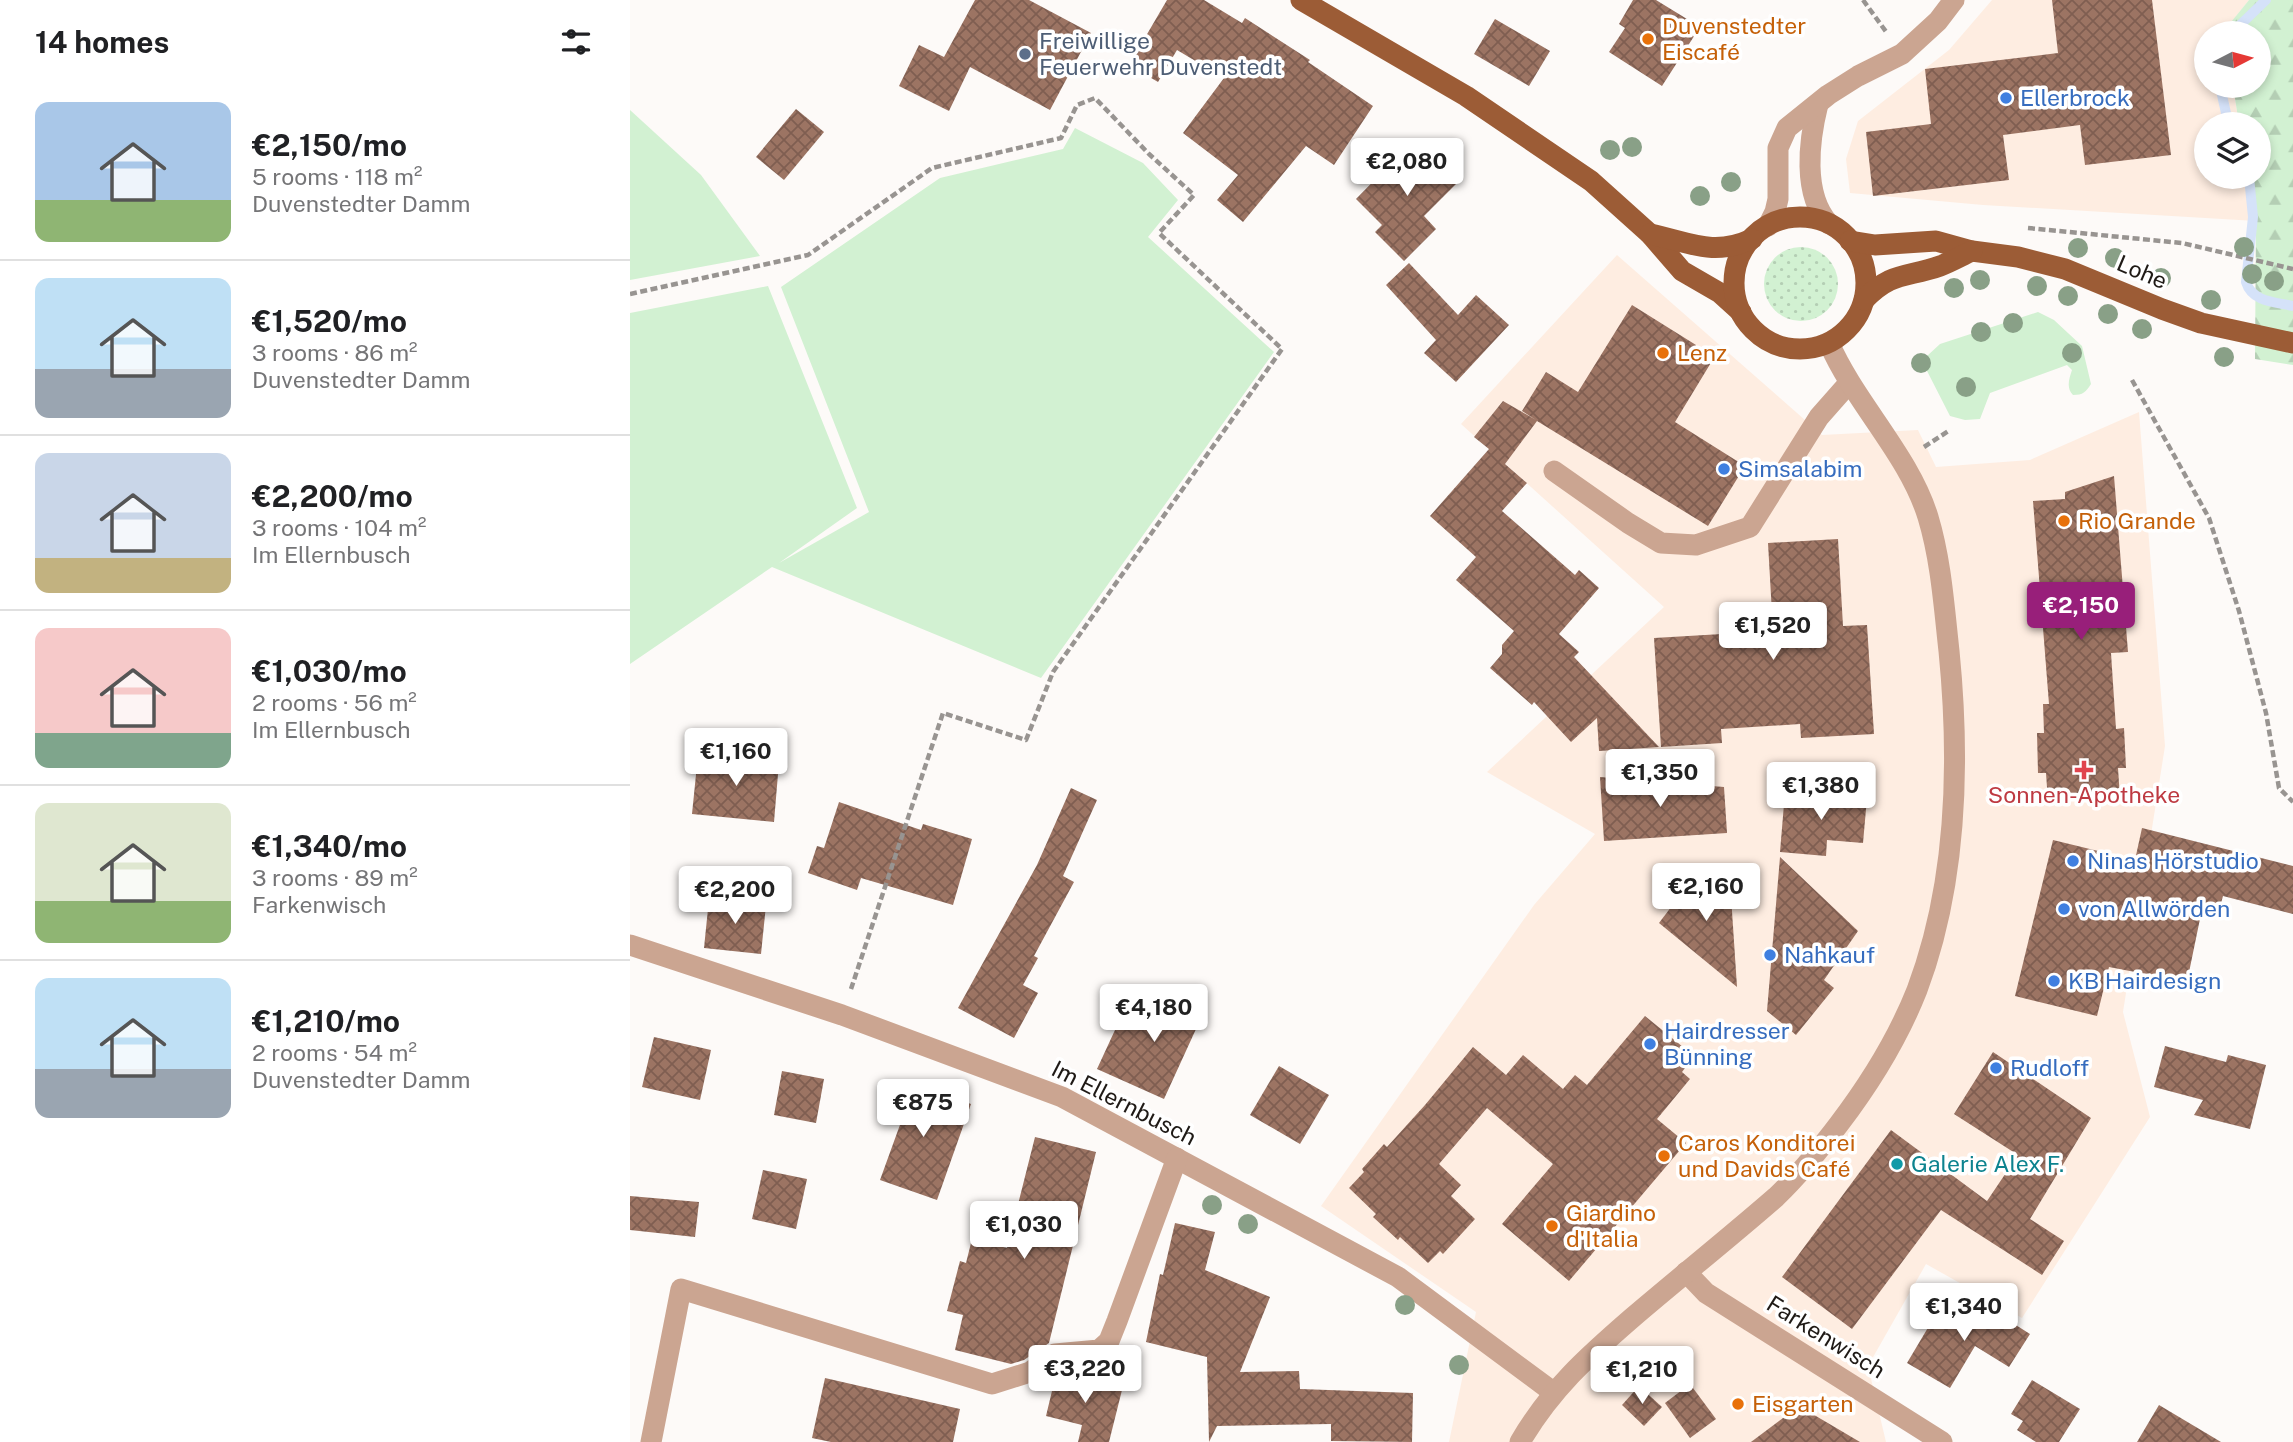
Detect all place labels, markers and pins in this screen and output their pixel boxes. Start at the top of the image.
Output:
place label: Duvenstedter Eiscafé [1662,12,1806,65]
place label: Freiwillige Feuerwehr Duvenstedt [1039,27,1282,80]
marker: Duvenstedter Eiscafé [1640,31,1656,47]
marker: Freiwillige Feuerwehr Duvenstedt [1017,46,1033,62]
place label: Ellerbrock [2020,84,2130,111]
marker: Ellerbrock [1998,90,2014,106]
pin: €2,080 [1350,138,1464,198]
place label: Lenz [1677,339,1727,366]
marker: Lenz [1655,345,1671,361]
place label: Simsalabim [1738,455,1862,482]
marker: Simsalabim [1716,461,1732,477]
place label: Rio Grande [2078,507,2196,534]
marker: Rio Grande [2056,513,2072,529]
pin: €2,150 [2024,582,2138,642]
pin: €1,520 [1716,602,1830,662]
pin: €1,160 [679,728,793,788]
pin: €1,350 [1603,750,1717,809]
pin: €1,380 [1764,762,1878,822]
marker: Sonnen-Apotheke [2076,762,2092,778]
place label: Sonnen-Apotheke [1988,781,2180,808]
place label: Ninas Hörstudio [2087,847,2259,874]
marker: Ninas Hörstudio [2065,853,2081,869]
pin: €2,160 [1649,864,1763,923]
pin: €2,200 [678,866,792,926]
place label: von Allwörden [2078,895,2230,922]
marker: von Allwörden [2056,901,2072,917]
place label: Nahkauf [1784,941,1875,968]
marker: Nahkauf [1762,947,1778,963]
place label: KB Hairdesign [2068,967,2221,994]
marker: KB Hairdesign [2046,973,2062,989]
pin: €4,180 [1097,984,1211,1044]
place label: Hairdresser Bünning [1664,1017,1790,1070]
marker: Hairdresser Bünning [1642,1036,1658,1052]
place label: Rudloff [2010,1054,2089,1081]
marker: Rudloff [1988,1060,2004,1076]
pin: €875 [882,1080,964,1139]
place label: Caros Konditorei und Davids Café [1678,1129,1855,1182]
marker: Caros Konditorei und Davids Café [1656,1148,1672,1164]
place label: Galerie Alex F. [1911,1150,2064,1177]
marker: Galerie Alex F. [1889,1156,1905,1172]
place label: Giardino d'Italia [1566,1199,1656,1252]
pin: €1,030 [967,1202,1081,1261]
marker: Giardino d'Italia [1544,1218,1560,1234]
pin: €1,340 [1907,1284,2021,1343]
pin: €3,220 [1028,1346,1142,1405]
pin: €1,210 [1585,1346,1699,1406]
place label: Eisgarten [1752,1390,1854,1417]
marker: Eisgarten [1730,1396,1746,1412]

